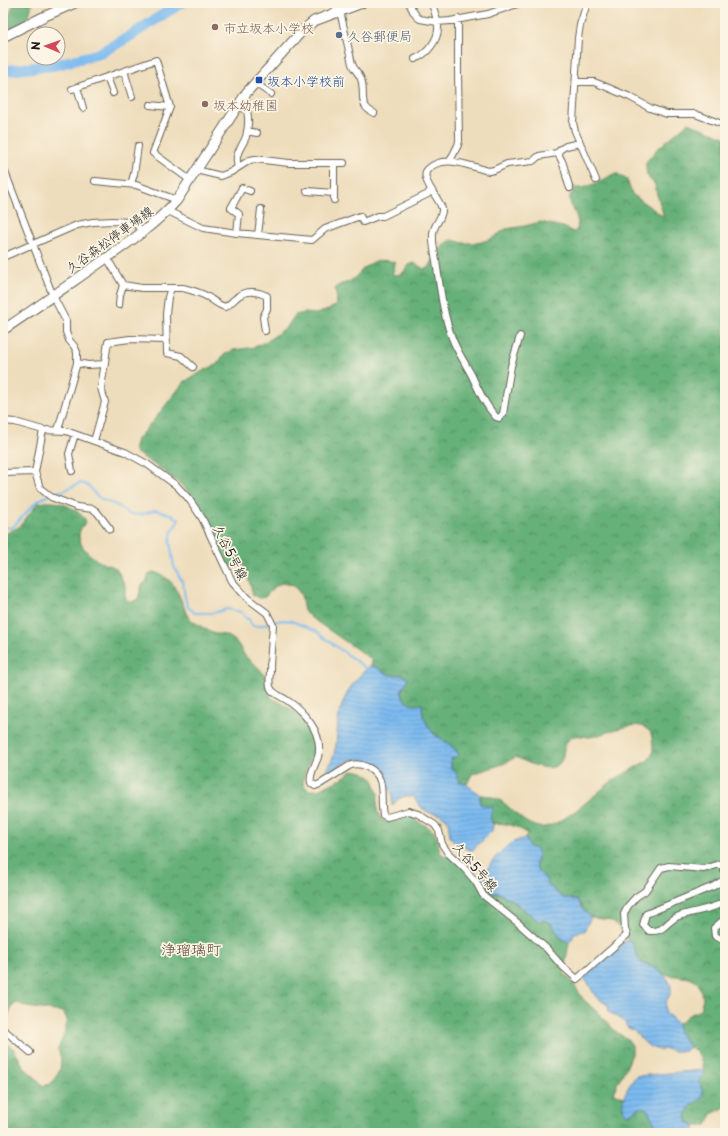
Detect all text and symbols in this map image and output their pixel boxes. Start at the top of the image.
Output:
place label: 市立坂本小学校 [223,18,314,37]
marker: 市立坂本小学校 [210,22,220,32]
north arrow [26,26,66,66]
place label: 久谷郵便局 [347,26,412,45]
marker: 久谷郵便局 [334,30,344,40]
text: N [27,41,44,50]
place label: 坂本小学校前 [267,71,345,90]
marker: 坂本小学校前 [254,75,264,85]
place label: 坂本幼稚園 [213,95,278,114]
marker: 坂本幼稚園 [200,99,210,109]
street label: 久谷森松停車場線 [61,200,157,277]
street label: 久谷5号線 [209,521,254,584]
street label: 久谷5号線 [449,837,504,896]
district label: 浄瑠璃町 [161,937,222,960]

